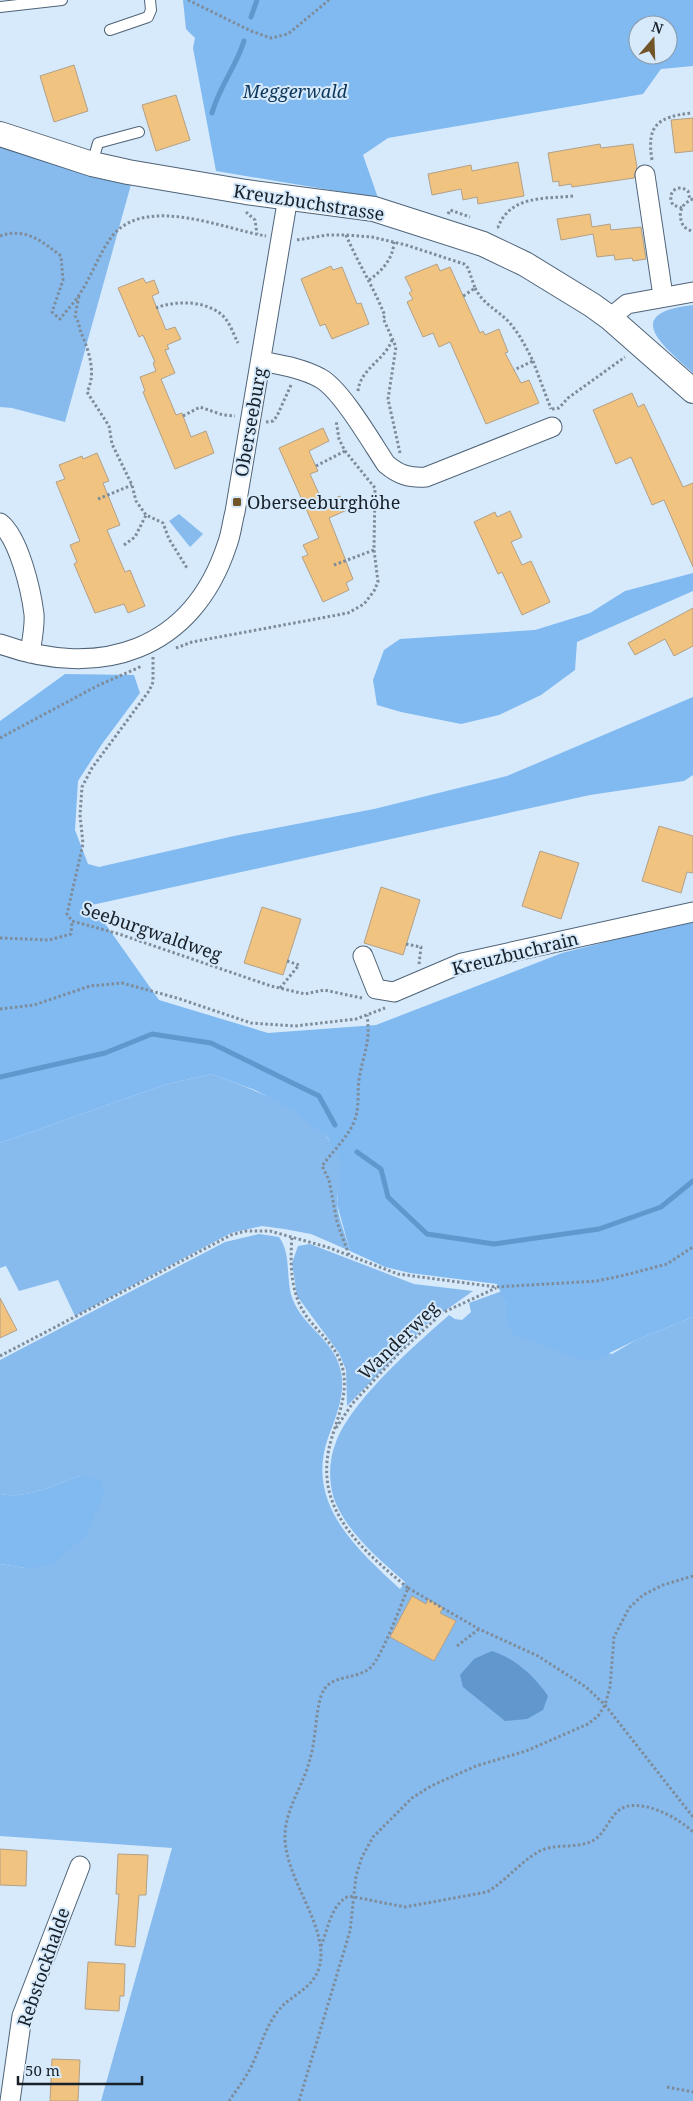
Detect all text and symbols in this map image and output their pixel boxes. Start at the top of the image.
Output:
north arrow [628,15,678,65]
text: N [649,16,666,38]
park label: Meggerwald [242,79,348,103]
street label: Kreuzbuchstrasse [232,178,386,226]
street label: Oberseeburg [229,365,271,479]
place label: Oberseeburghöhe [247,490,400,514]
marker: Oberseeburghöhe [231,496,243,508]
street label: Seeburgwaldweg [79,896,226,966]
street label: Kreuzbuchrain [449,926,581,980]
street label: Wanderweg [353,1295,444,1385]
street label: Rebstockhalde [11,1904,75,2030]
scale bar [18,2054,141,2086]
text: 50 m [25,2060,60,2080]

